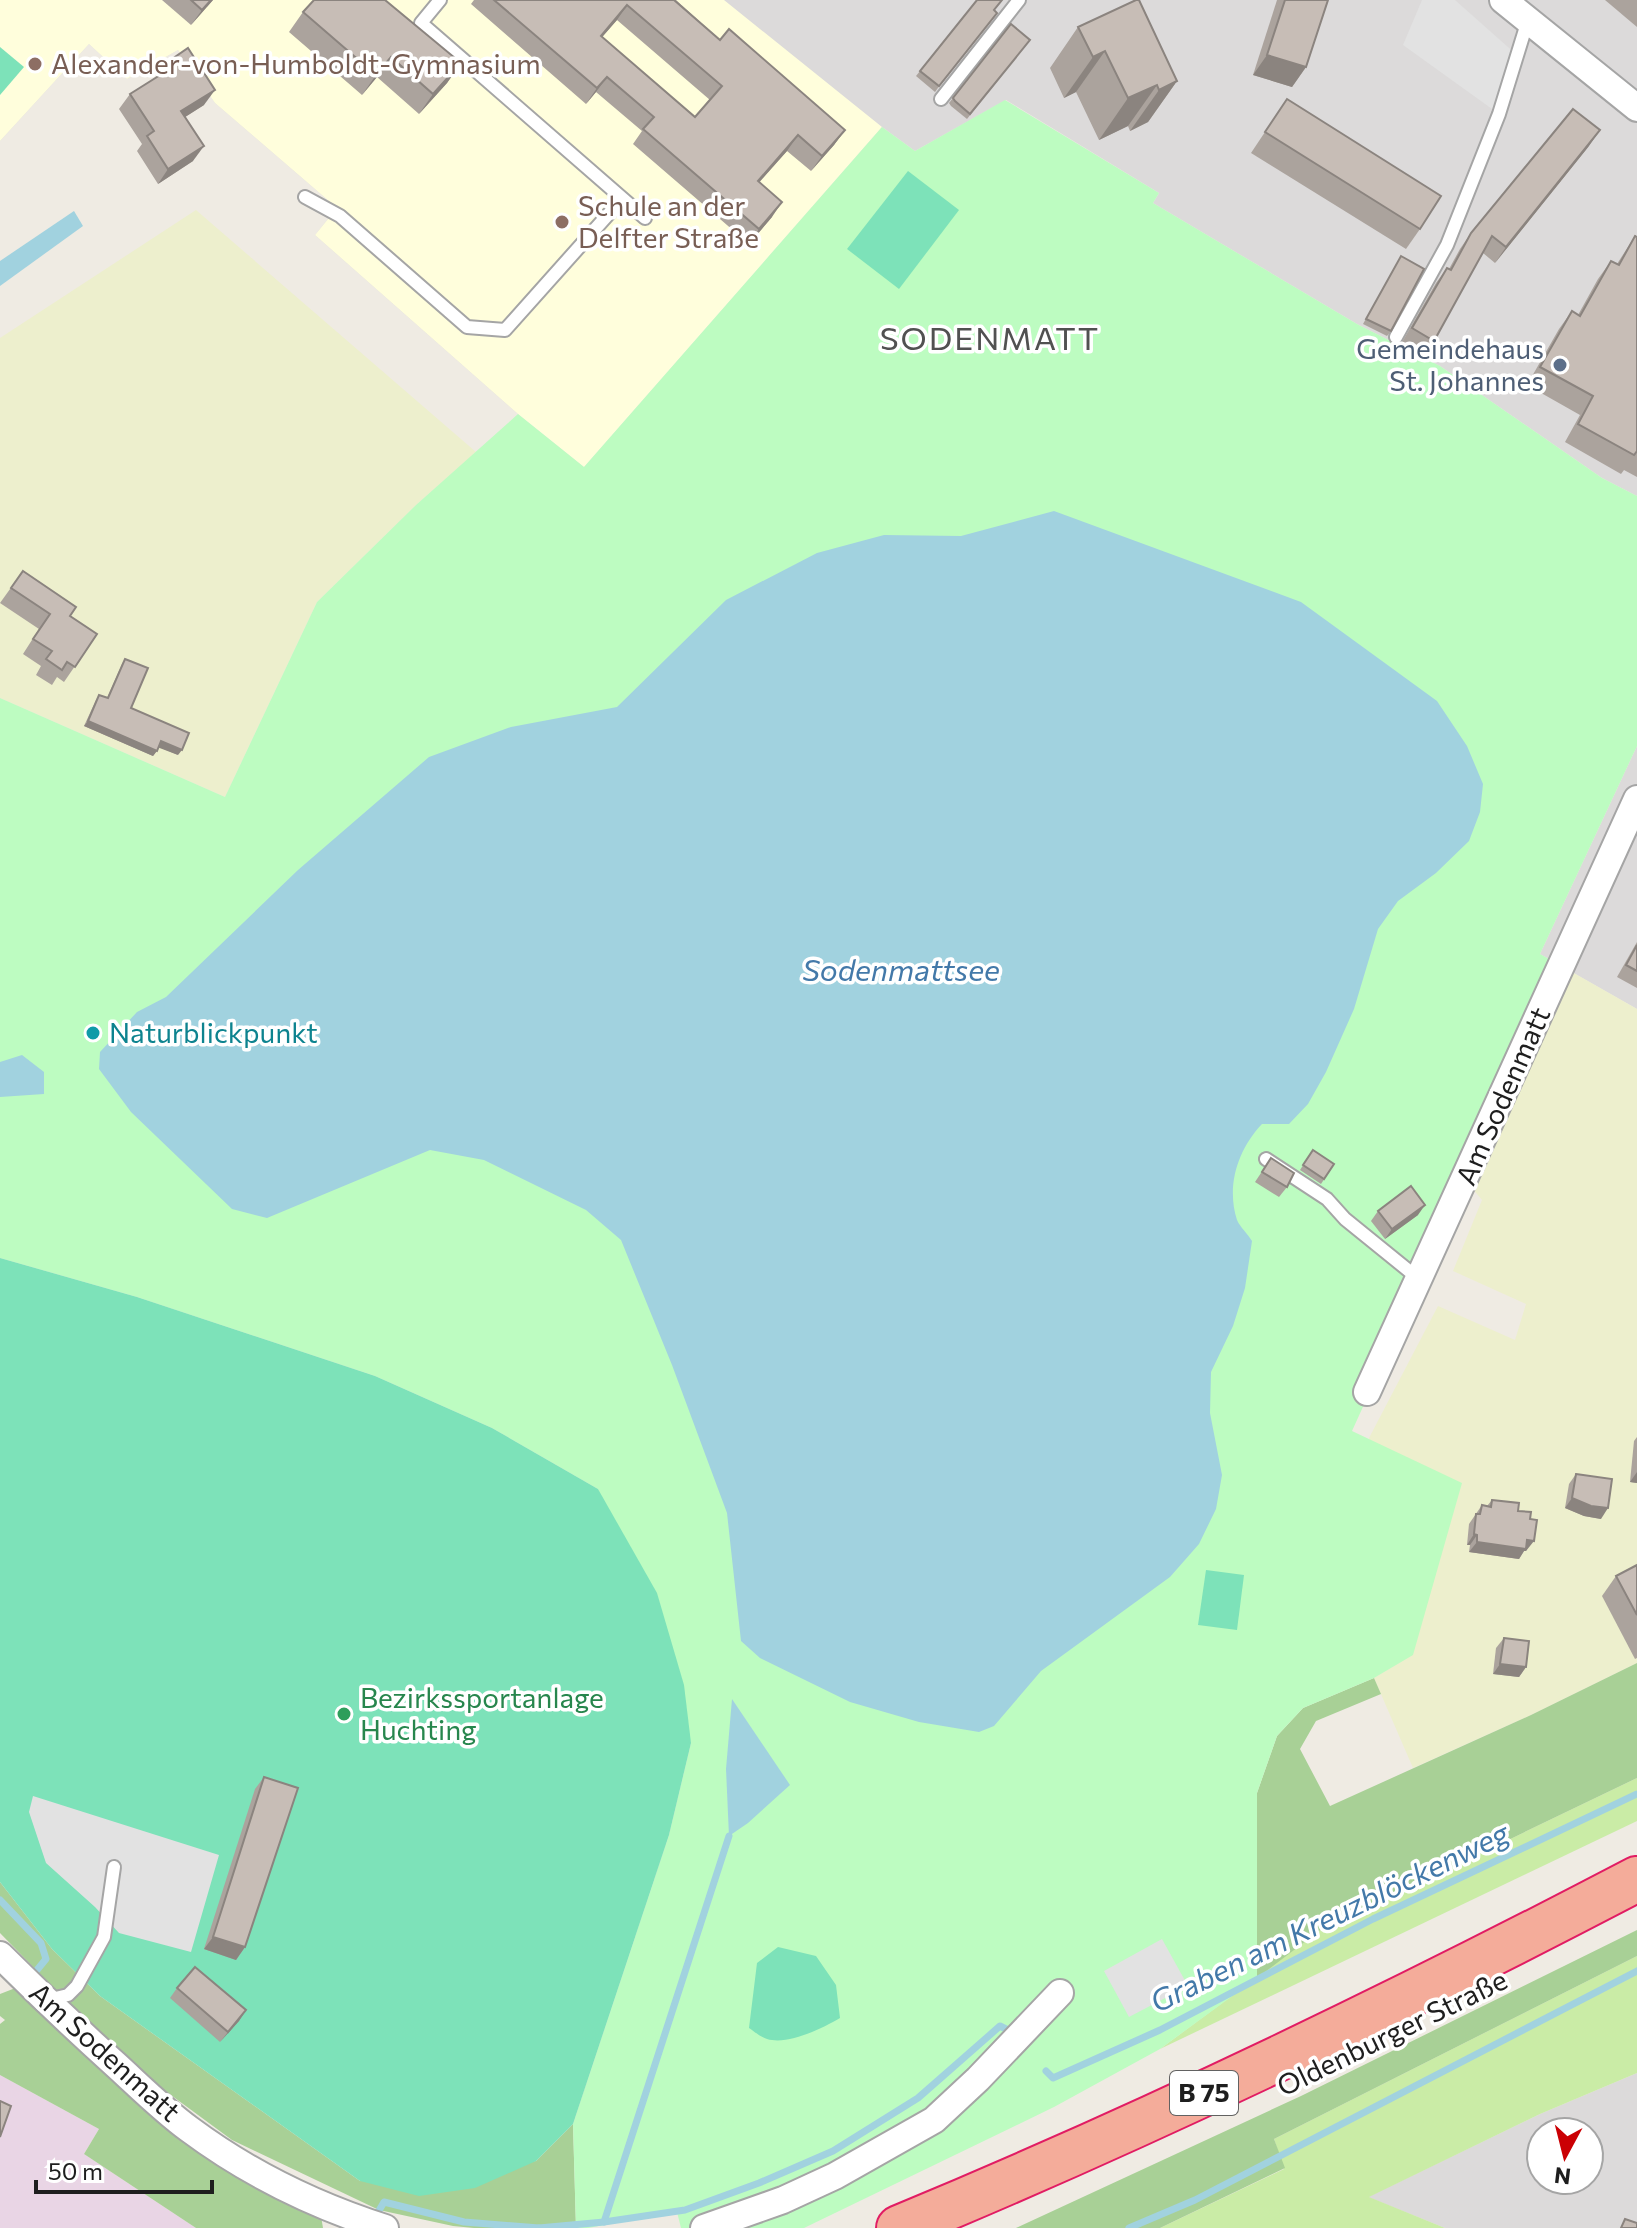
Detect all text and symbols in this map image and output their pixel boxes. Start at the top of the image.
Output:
place label: Alexander-von-Humboldt-Gymnasium [51,46,541,80]
marker: Alexander-von-Humboldt-Gymnasium [26,55,44,73]
place label: Schule an der Delfter Straße [578,188,759,254]
marker: Schule an der Delfter Straße [553,213,571,231]
district label: SODENMATT [880,317,1100,357]
place label: Gemeindehaus St. Johannes [1356,331,1544,397]
marker: Gemeindehaus St. Johannes [1551,356,1569,374]
water label: Sodenmattsee [802,950,1000,987]
street label: Am Sodenmatt [1448,1001,1557,1190]
place label: Naturblickpunkt [109,1015,318,1049]
marker: Naturblickpunkt [84,1024,102,1042]
place label: Bezirkssportanlage Huchting [360,1680,604,1746]
marker: Bezirkssportanlage Huchting [335,1705,353,1723]
water label: Graben am Kreuzblöckenweg [1144,1812,1516,2019]
street label: Oldenburger Straße [1271,1962,1512,2103]
street label: Am Sodenmatt [23,1975,188,2128]
road number: B 75 [1170,2071,1238,2115]
north arrow [1525,2116,1605,2196]
scale bar [36,2144,212,2194]
text: 50 m [48,2156,103,2185]
text: N [1553,2162,1572,2191]

